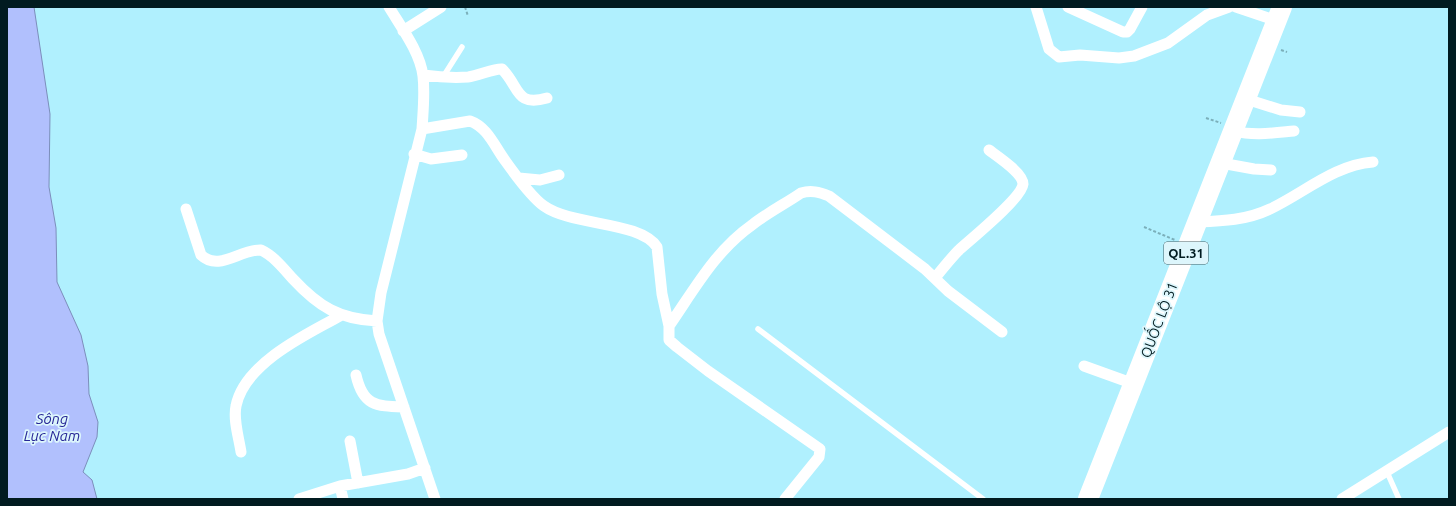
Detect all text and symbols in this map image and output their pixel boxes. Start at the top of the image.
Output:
road number: QL.31 [1164,242,1208,264]
street label: QUỐC LỘ 31 [1133,278,1181,360]
water label: Sông Lục Nam [24,410,80,444]

